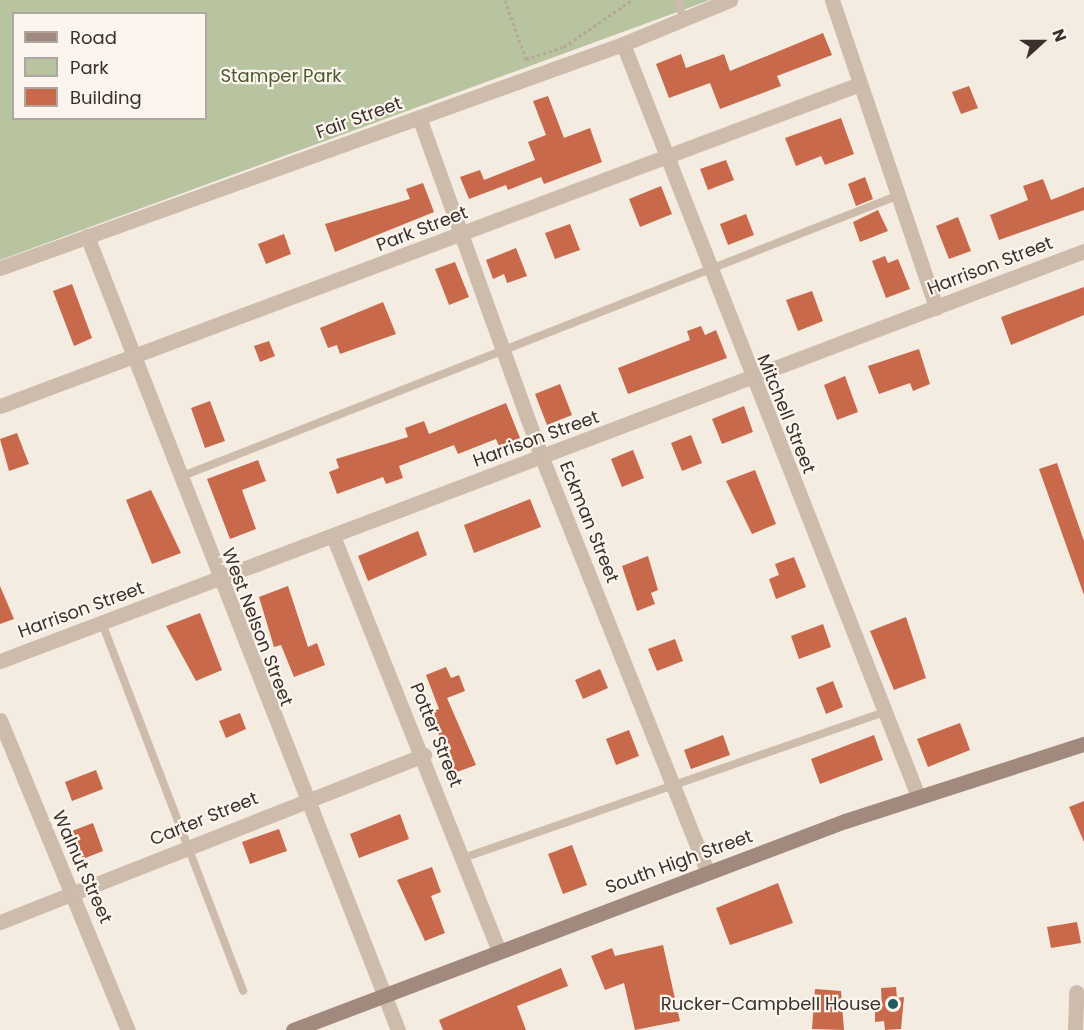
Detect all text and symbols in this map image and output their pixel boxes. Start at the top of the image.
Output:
legend [12,12,207,120]
north arrow [1012,12,1072,72]
text: Road [70,25,117,50]
text: N [1046,26,1072,45]
text: Park [70,55,109,80]
park label: Stamper Park [220,65,342,87]
text: Building [70,85,142,110]
street label: Fair Street [313,92,405,144]
street label: Park Street [373,202,471,256]
street label: Harrison Street [924,232,1056,300]
street label: Mitchell Street [752,351,820,477]
street label: Harrison Street [470,406,602,472]
street label: Eckman Street [555,458,623,586]
street label: West Nelson Street [217,545,297,709]
street label: Harrison Street [15,577,147,643]
street label: Potter Street [405,680,467,790]
street label: Carter Street [147,788,261,850]
street label: Walnut Street [47,807,117,927]
street label: South High Street [603,825,755,899]
place label: Rucker-Campbell House [661,993,881,1015]
marker: Rucker-Campbell House [886,997,900,1011]

